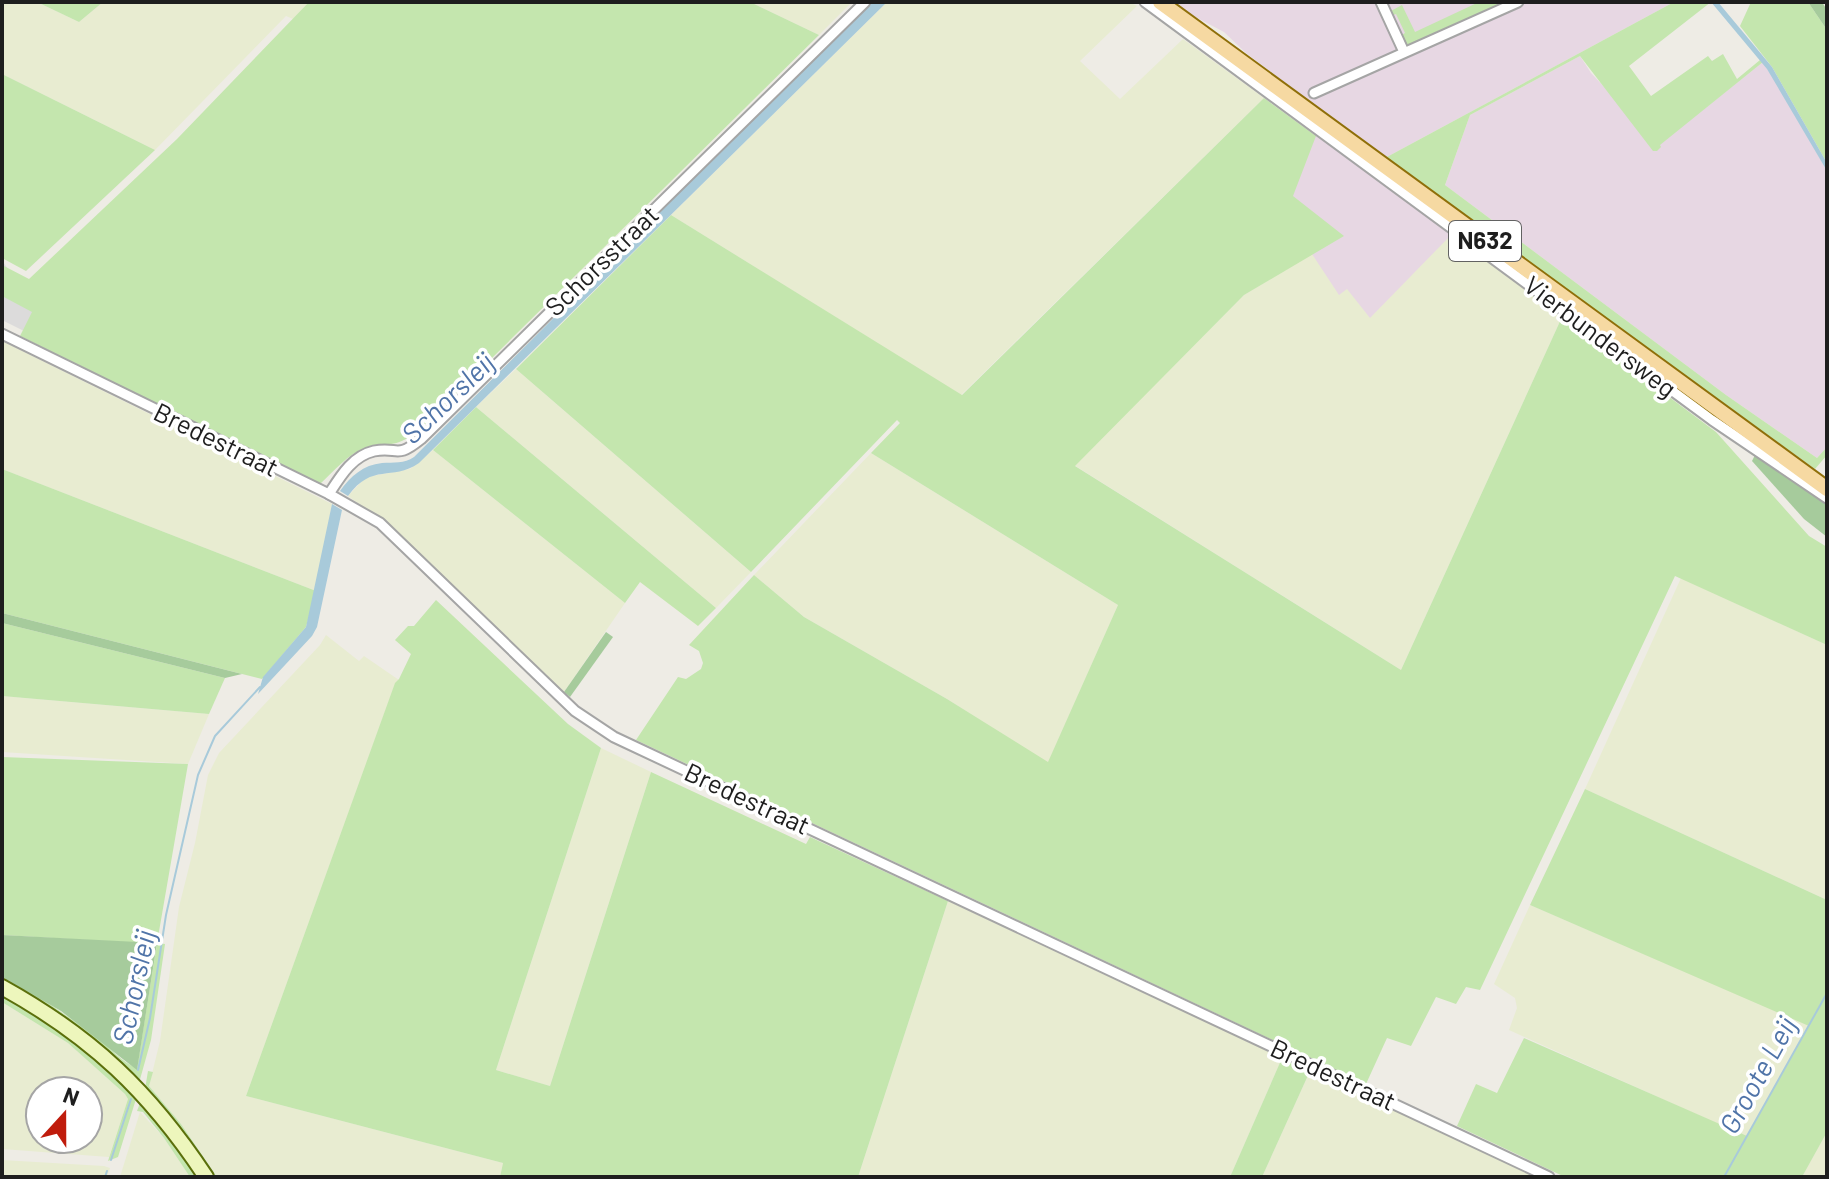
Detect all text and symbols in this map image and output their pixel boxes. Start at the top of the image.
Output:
street label: Schorsstraat [538,198,664,322]
road number: N632 [1449,221,1521,261]
street label: Vierbundersweg [1519,269,1683,403]
water label: Schorsleij [394,344,501,450]
street label: Bredestraat [149,395,284,482]
street label: Bredestraat [680,755,815,840]
water label: Schorsleij [104,926,162,1047]
water label: Groote Leij [1711,1010,1803,1139]
street label: Bredestraat [1266,1031,1401,1116]
north arrow [24,1075,104,1155]
text: N [60,1081,83,1110]

